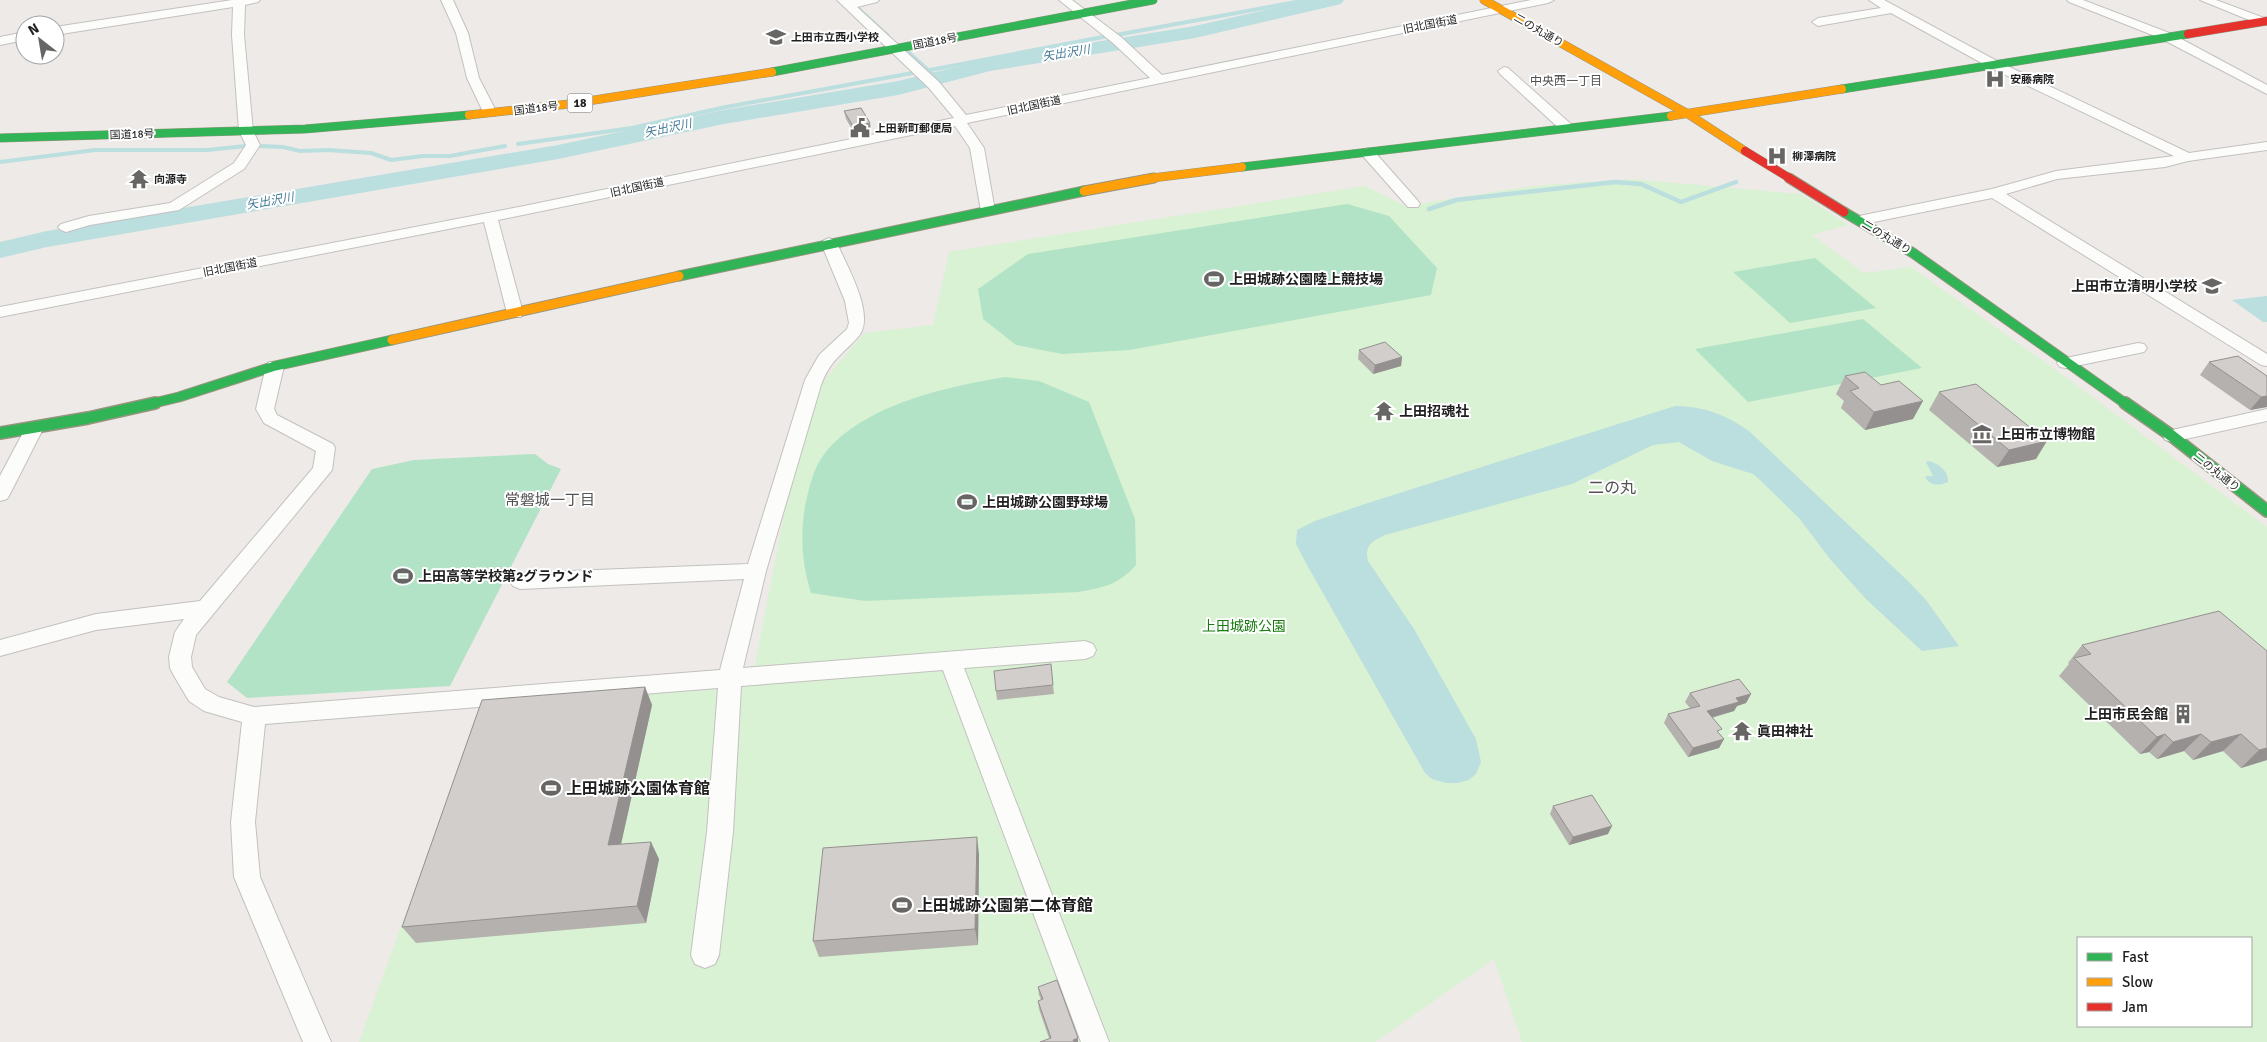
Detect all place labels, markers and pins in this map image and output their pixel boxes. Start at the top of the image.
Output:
school or university icon: 上田市立西小学校 [765,26,787,48]
place label: 上田市立西小学校 [791,31,879,44]
hospital icon: 安藤病院 [1984,68,2006,90]
place label: 安藤病院 [2010,73,2054,86]
public building icon: 上田新町郵便局 [849,117,871,139]
place label: 上田新町郵便局 [875,122,952,135]
hospital icon: 柳澤病院 [1766,145,1788,167]
place label: 柳澤病院 [1792,150,1836,163]
temple icon: 向源寺 [128,168,150,190]
place label: 向源寺 [154,173,187,186]
sports icon: 上田城跡公園陸上競技場 [1203,268,1225,290]
place label: 上田城跡公園陸上競技場 [1229,271,1383,288]
school or university icon: 上田市立清明小学校 [2201,275,2223,297]
place label: 上田市立清明小学校 [2071,278,2197,295]
temple icon: 上田招魂社 [1373,400,1395,422]
place label: 上田招魂社 [1399,403,1469,420]
museum icon: 上田市立博物館 [1971,423,1993,445]
place label: 上田市立博物館 [1997,426,2095,443]
sports icon: 上田城跡公園野球場 [956,491,978,513]
place label: 上田城跡公園野球場 [982,494,1108,511]
sports icon: 上田高等学校第2グラウンド [392,565,414,587]
place label: 上田高等学校第2グラウンド [418,568,594,585]
building icon: 上田市民会館 [2172,703,2194,725]
place label: 上田市民会館 [2084,706,2168,723]
temple icon: 眞田神社 [1731,720,1753,742]
place label: 眞田神社 [1757,723,1813,740]
sports icon: 上田城跡公園体育館 [540,777,562,799]
place label: 上田城跡公園体育館 [566,779,710,799]
sports icon: 上田城跡公園第二体育館 [891,894,913,916]
place label: 上田城跡公園第二体育館 [917,896,1093,916]

